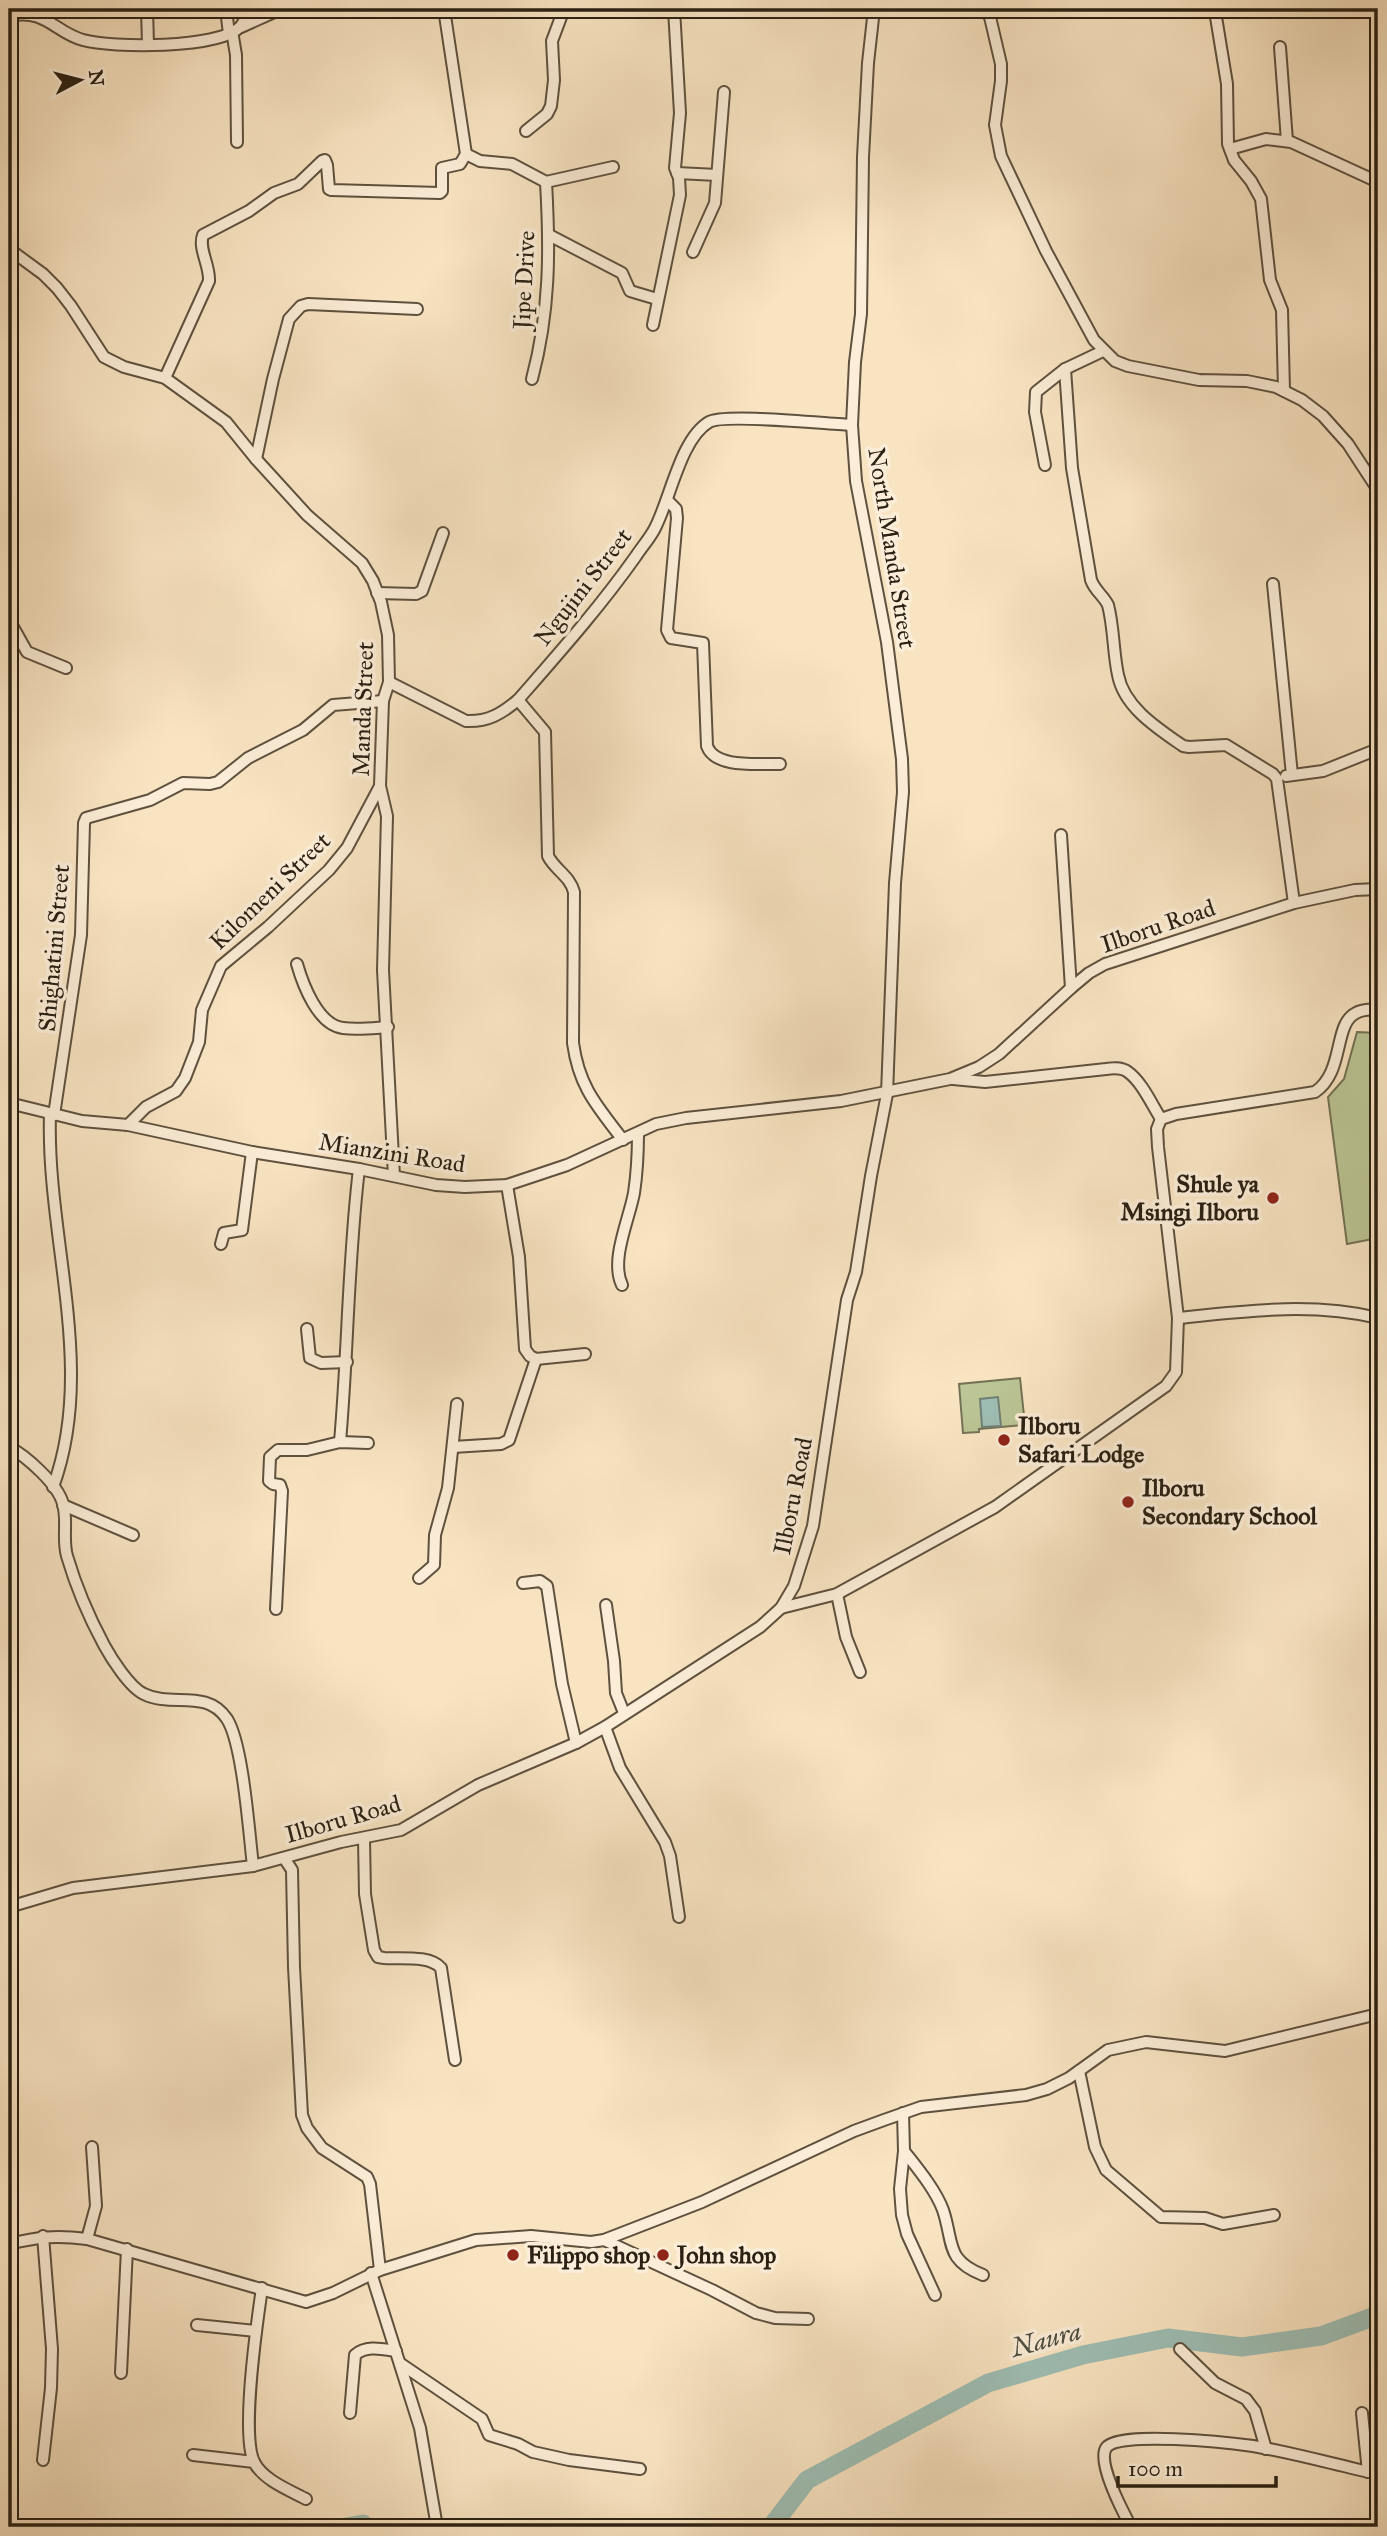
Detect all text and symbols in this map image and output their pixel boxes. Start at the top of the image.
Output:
north arrow [46,46,116,116]
text: N [84,69,109,87]
street label: Jipe Drive [506,230,542,333]
street label: North Manda Street [861,445,923,651]
street label: Ngujini Street [528,522,639,652]
street label: Manda Street [346,641,380,777]
street label: Kilomeni Street [203,825,337,956]
street label: Shighatini Street [32,863,76,1033]
street label: Ilboru Road [1097,892,1219,960]
street label: Mianzini Road [317,1127,467,1179]
place label: Shule ya Msingi Ilboru [1120,1169,1260,1227]
marker: Shule ya Msingi Ilboru [1265,1190,1281,1206]
place label: Ilboru Safari Lodge [1018,1411,1144,1469]
marker: Ilboru Safari Lodge [996,1432,1012,1448]
street label: Ilboru Road [767,1435,819,1557]
place label: Ilboru Secondary School [1142,1473,1317,1531]
marker: Ilboru Secondary School [1120,1494,1136,1510]
street label: Ilboru Road [282,1788,404,1850]
place label: Filippo shop [527,2240,650,2270]
place label: John shop [674,2240,776,2270]
marker: Filippo shop [505,2247,521,2263]
marker: John shop [655,2247,671,2263]
water label: Naura [1006,2314,1085,2364]
scale bar [1118,2445,1275,2489]
text: 100 m [1128,2456,1183,2482]

